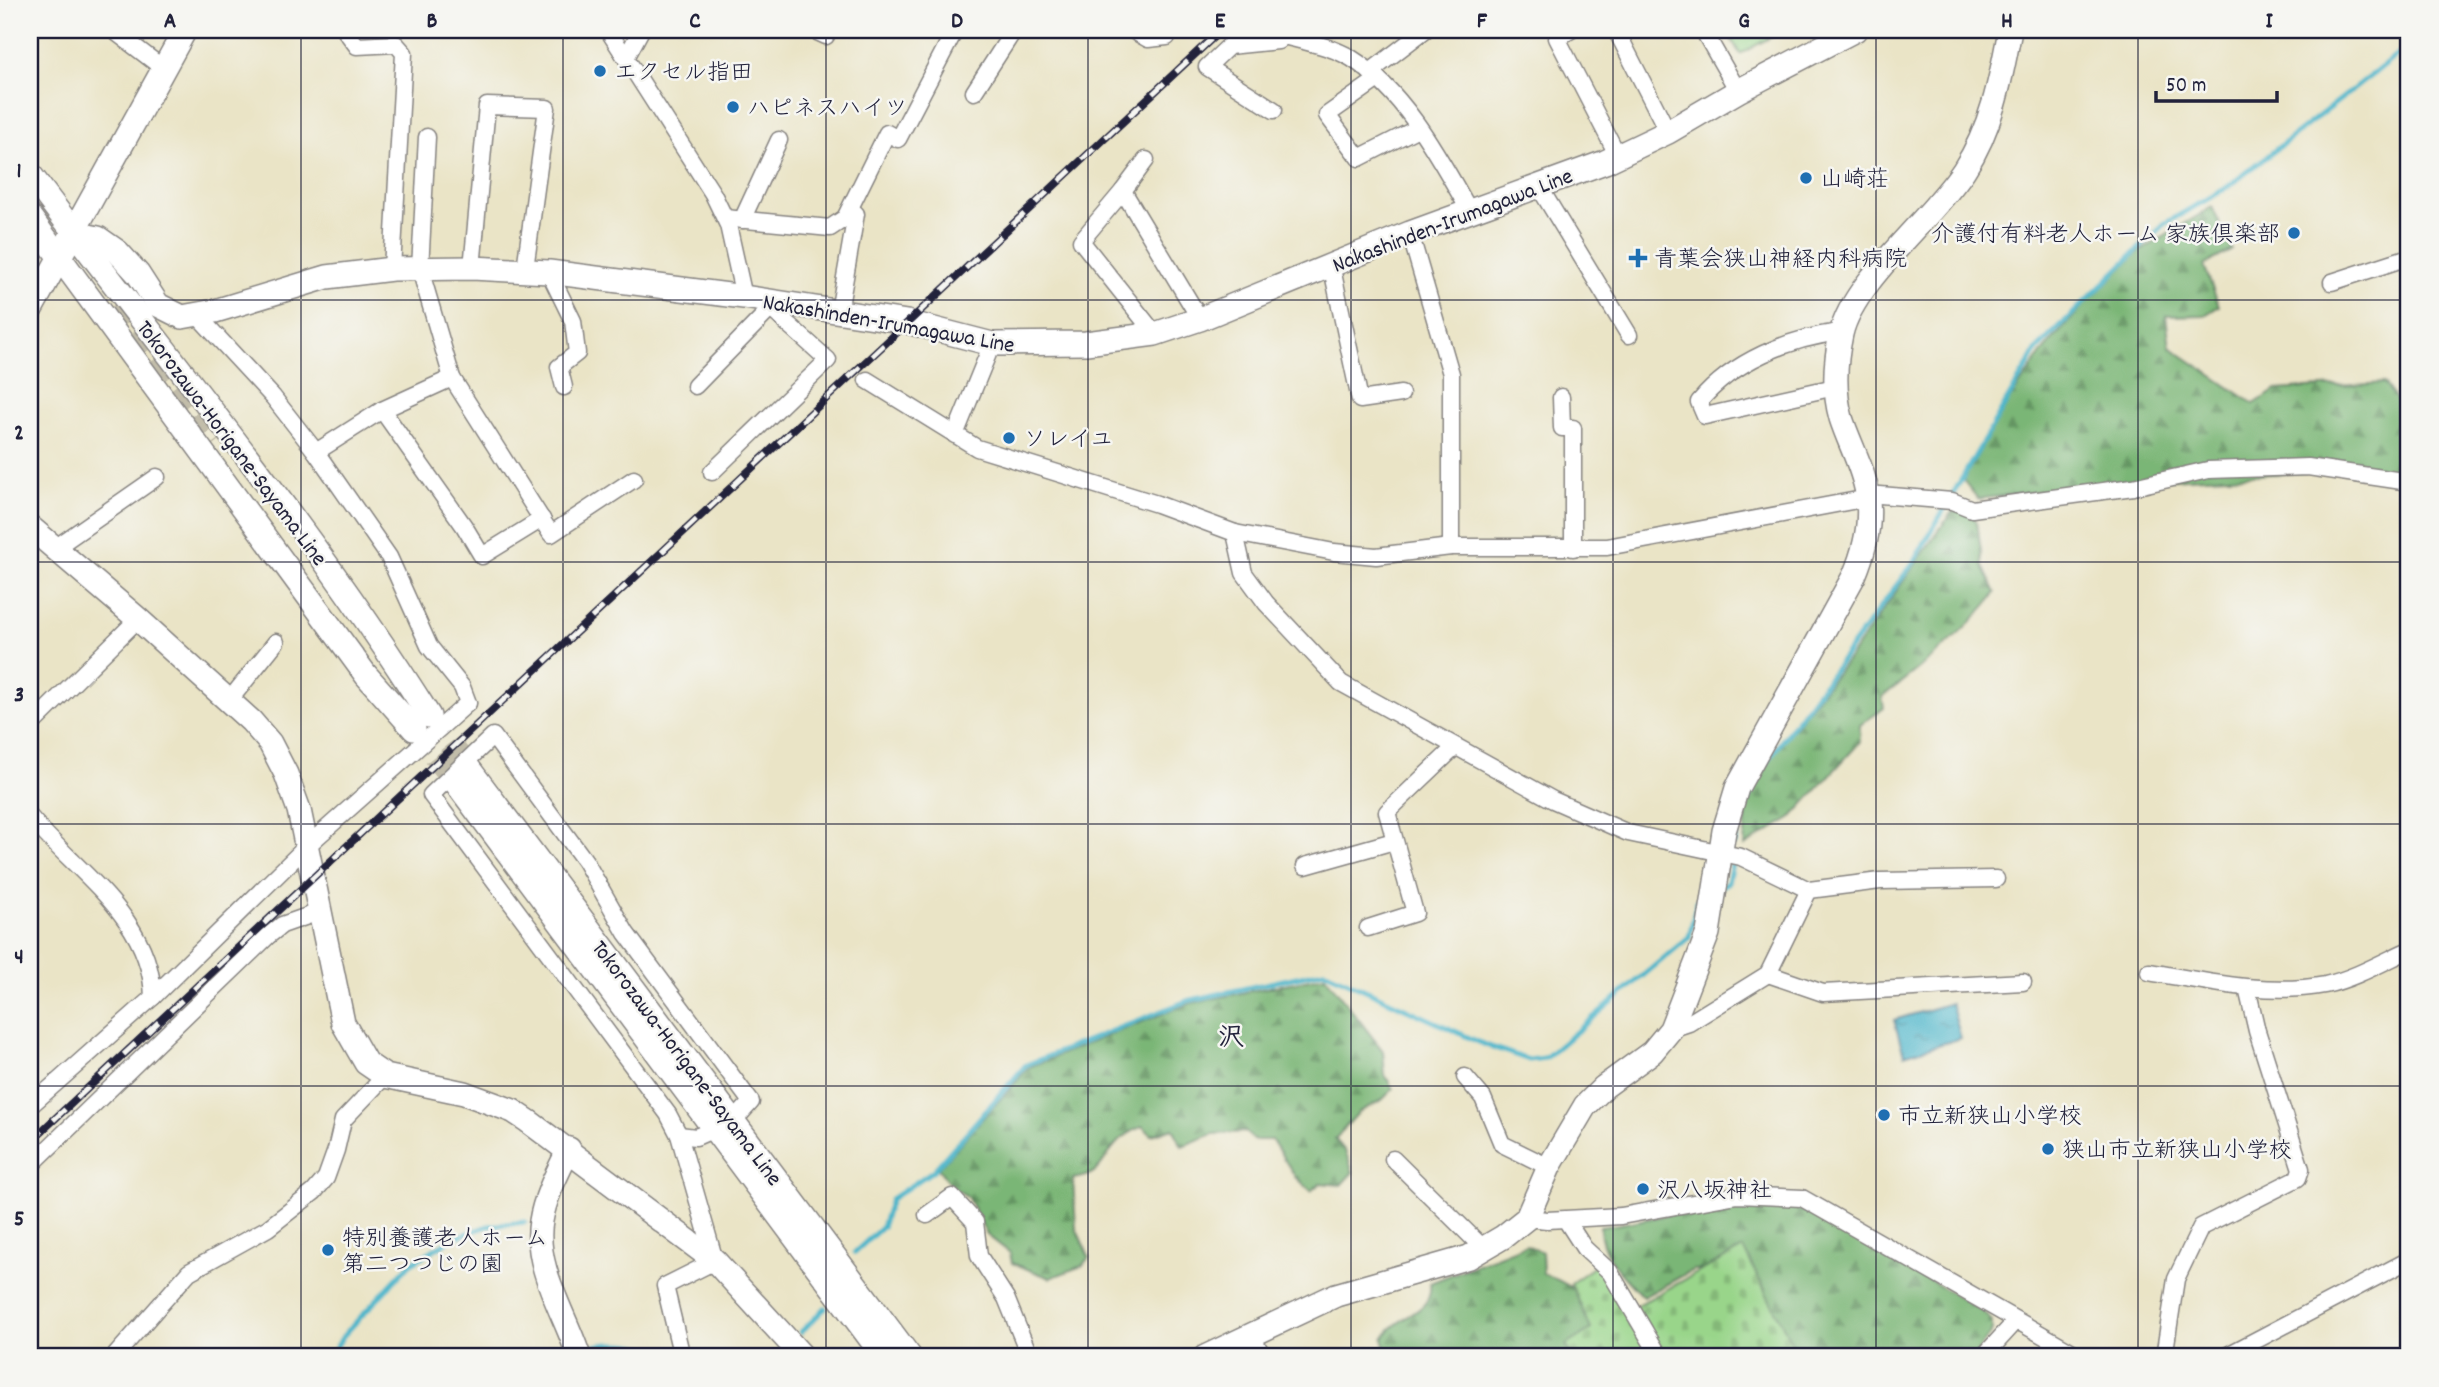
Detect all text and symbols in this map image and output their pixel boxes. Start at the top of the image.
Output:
text: A [164,6,176,39]
text: B [427,6,438,39]
text: C [689,6,701,39]
text: D [951,6,963,39]
text: E [1215,6,1226,39]
text: F [1477,6,1488,39]
text: G [1738,6,1750,39]
text: H [2001,6,2013,39]
text: I [2265,6,2273,39]
place label: エクセル指田 [614,58,753,91]
scale bar [2156,60,2276,104]
marker: エクセル指田 [592,63,608,79]
text: 50 m [2166,72,2206,102]
place label: ハピネスハイツ [747,94,908,127]
marker: ハピネスハイツ [725,99,741,115]
text: 1 [16,156,22,189]
street label: Nakashinden-Irumagawa Line [1328,161,1578,283]
place label: 山崎荘 [1820,165,1889,198]
marker: 山崎荘 [1798,170,1814,186]
place label: 介護付有料老人ホーム 家族倶楽部 [1931,220,2280,253]
marker: 介護付有料老人ホーム 家族倶楽部 [2286,225,2302,241]
place label: 青葉会狭山神経内科病院 [1654,245,1907,278]
marker: 青葉会狭山神経内科病院 [1628,248,1648,268]
street label: Nakashinden-Irumagawa Line [760,287,1017,364]
street label: Tokorozawa-Horigane-Sayama Line [127,314,334,574]
text: 2 [14,418,24,451]
place label: ソレイユ [1023,425,1113,458]
marker: ソレイユ [1001,430,1017,446]
text: 3 [14,680,24,713]
street label: Tokorozawa-Horigane-Sayama Line [582,934,789,1194]
text: 4 [14,942,24,975]
district label: 沢 [1218,1021,1244,1058]
place label: 市立新狭山小学校 [1898,1102,2082,1135]
marker: 市立新狭山小学校 [1876,1107,1892,1123]
place label: 狭山市立新狭山小学校 [2062,1136,2292,1169]
marker: 狭山市立新狭山小学校 [2040,1141,2056,1157]
place label: 沢八坂神社 [1657,1176,1772,1209]
marker: 沢八坂神社 [1635,1181,1651,1197]
text: 5 [14,1204,24,1237]
place label: 特別養護老人ホーム 第二つつじの園 [342,1224,548,1283]
marker: 特別養護老人ホーム 第二つつじの園 [320,1242,336,1258]

